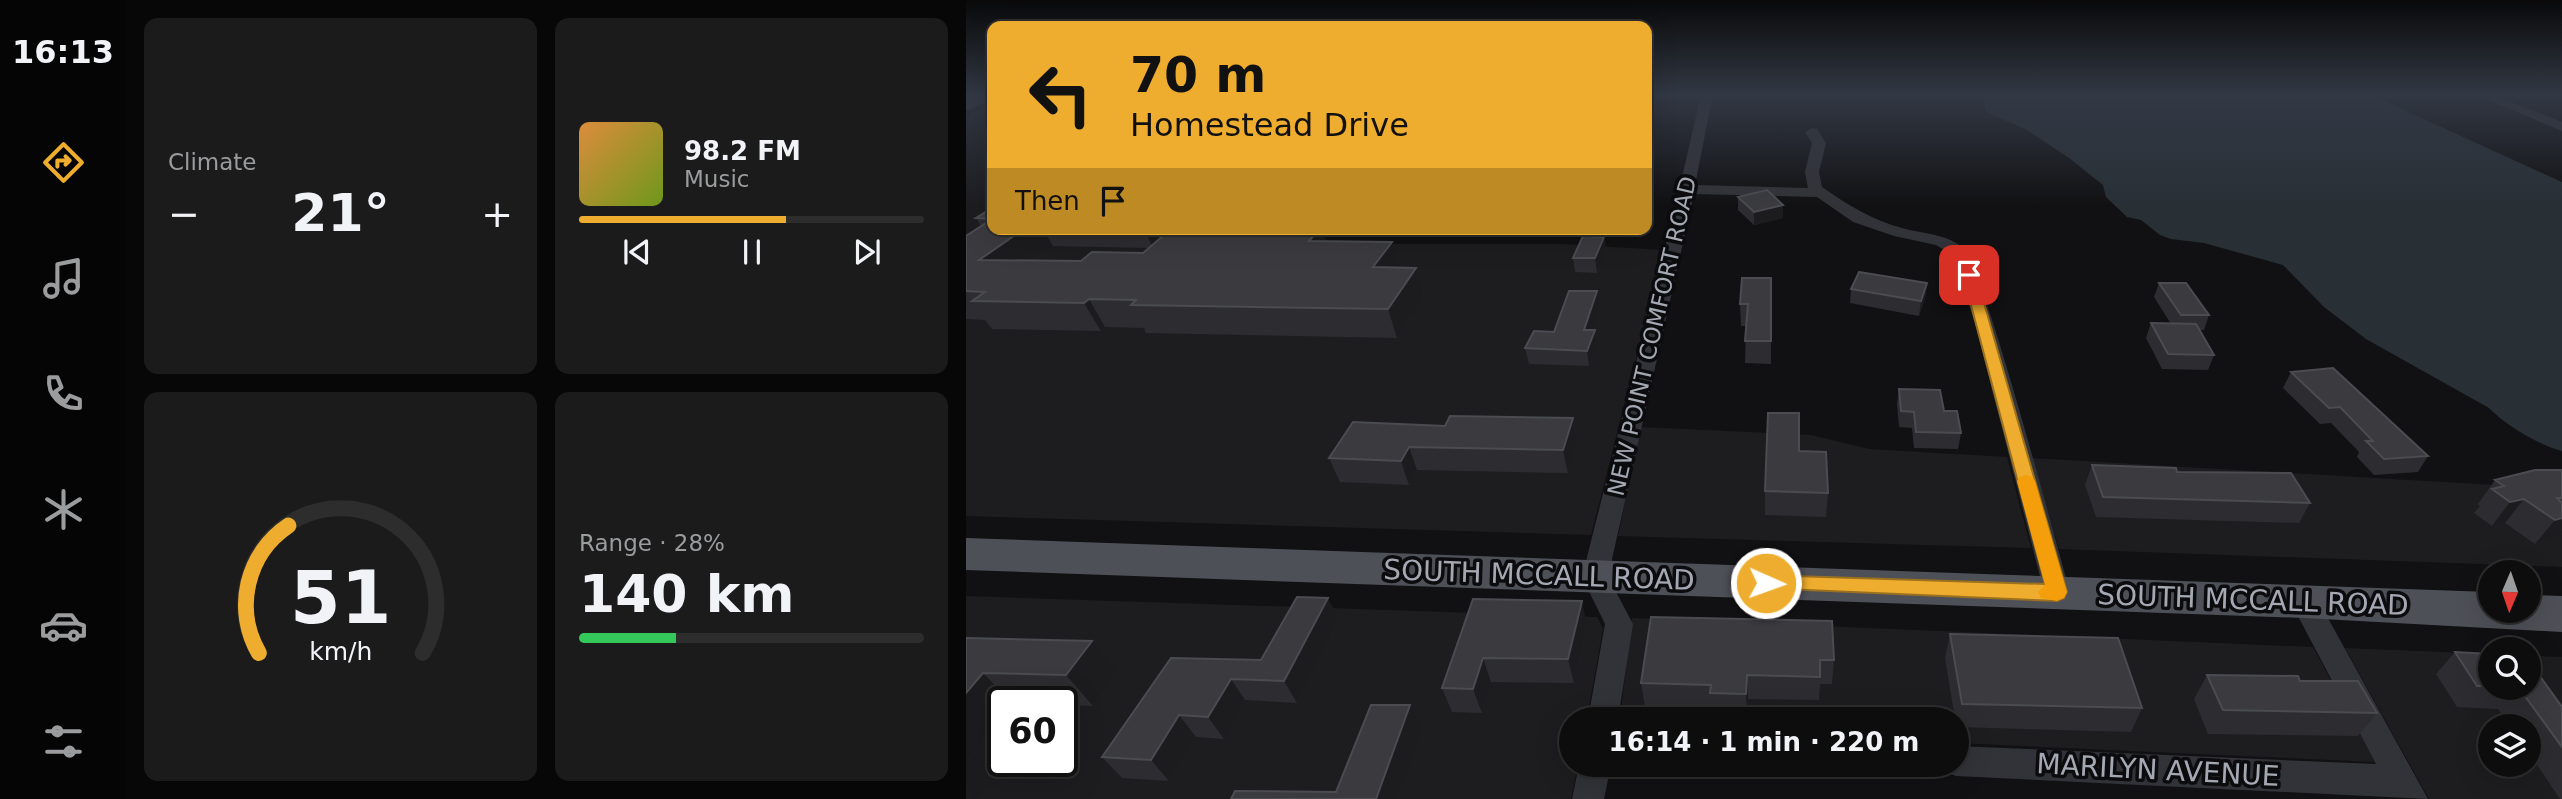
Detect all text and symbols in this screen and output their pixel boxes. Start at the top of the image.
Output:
text: 16:13 [12,33,114,71]
text: 70 m [1130,47,1266,104]
icon: left [1015,49,1106,140]
text: Homestead Drive [1130,106,1409,144]
text: 98.2 FM [684,136,801,166]
icon: directions [39,138,88,187]
text: Climate [168,149,257,175]
text: Music [684,166,749,192]
street label: NEW POINT COMFORT ROAD [1603,174,1701,498]
icon: arrive [1094,182,1132,220]
text: 21° [291,183,390,243]
text: Then [1015,186,1080,216]
text: − [168,192,200,236]
text: + [481,192,513,236]
icon: previous [618,233,656,271]
icon: pause [733,233,771,271]
icon: next [848,233,886,271]
pin [1939,245,1999,305]
icon: music [39,254,88,303]
icon: arrive [1950,256,1988,294]
icon: phone [39,369,88,418]
icon: climate [39,485,88,534]
text: Range · 28% [579,530,725,556]
position arrow [1729,546,1803,620]
street label: SOUTH MCCALL ROAD [1383,553,1695,597]
text: 51 [290,555,391,640]
north arrow [2478,560,2541,623]
map controls [2478,560,2541,777]
text: 140 km [579,564,794,624]
street label: SOUTH MCCALL ROAD [2097,578,2409,622]
icon: car [39,601,88,650]
text: km/h [309,636,372,665]
button: search [2478,637,2541,700]
speed limit sign: 60 [987,686,1078,777]
button: layers [2478,714,2541,777]
icon: filters [39,717,88,766]
text: 16:14 · 1 min · 220 m [1609,727,1919,757]
street label: MARILYN AVENUE [2036,747,2280,793]

